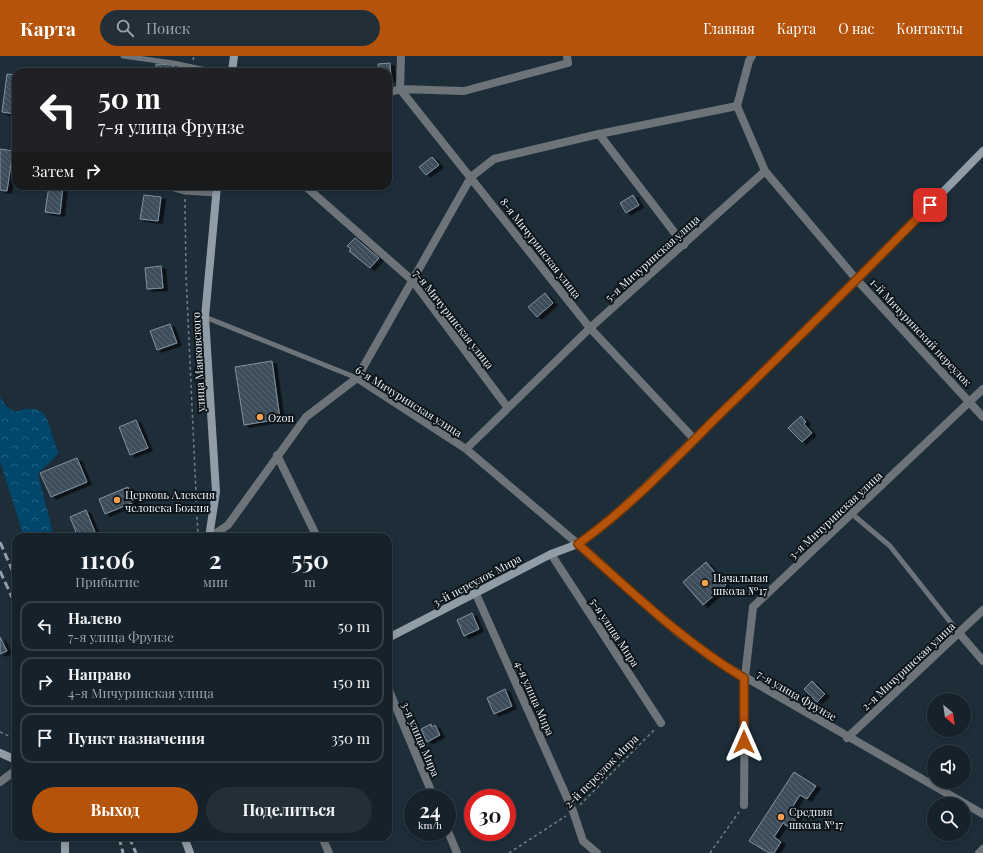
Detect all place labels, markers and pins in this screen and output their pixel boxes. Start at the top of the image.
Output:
pin [913,188,947,222]
place label: Ozon [268,410,294,425]
marker: Ozon [255,412,265,422]
place label: Церковь Алексия человека Божия [125,487,215,515]
marker: Церковь Алексия человека Божия [112,495,122,505]
place label: Начальная школа №17 [713,570,768,598]
marker: Начальная школа №17 [700,578,710,588]
place label: Средняя школа №17 [789,804,844,832]
marker: Средняя школа №17 [776,812,786,822]

